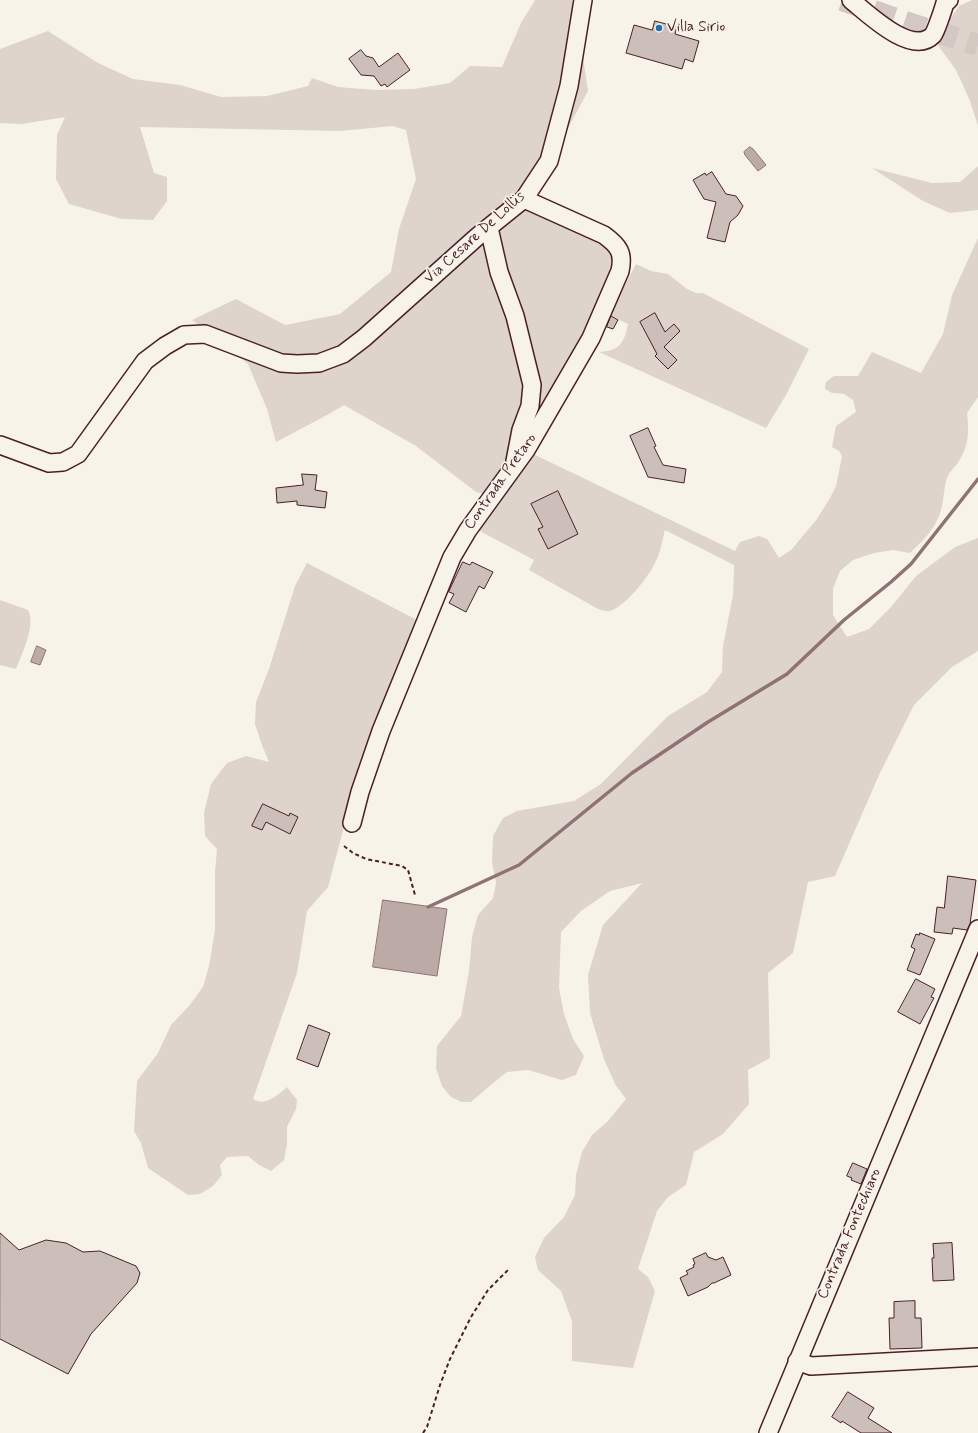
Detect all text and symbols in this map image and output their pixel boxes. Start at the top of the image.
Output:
place label: Villa Sirio [667,19,725,37]
marker: Villa Sirio [654,23,664,33]
street label: Via Cesare De Lollis [421,188,529,288]
street label: Contrada Pretaro [461,430,541,534]
street label: Contrada Fontechiaro [814,1166,886,1302]

